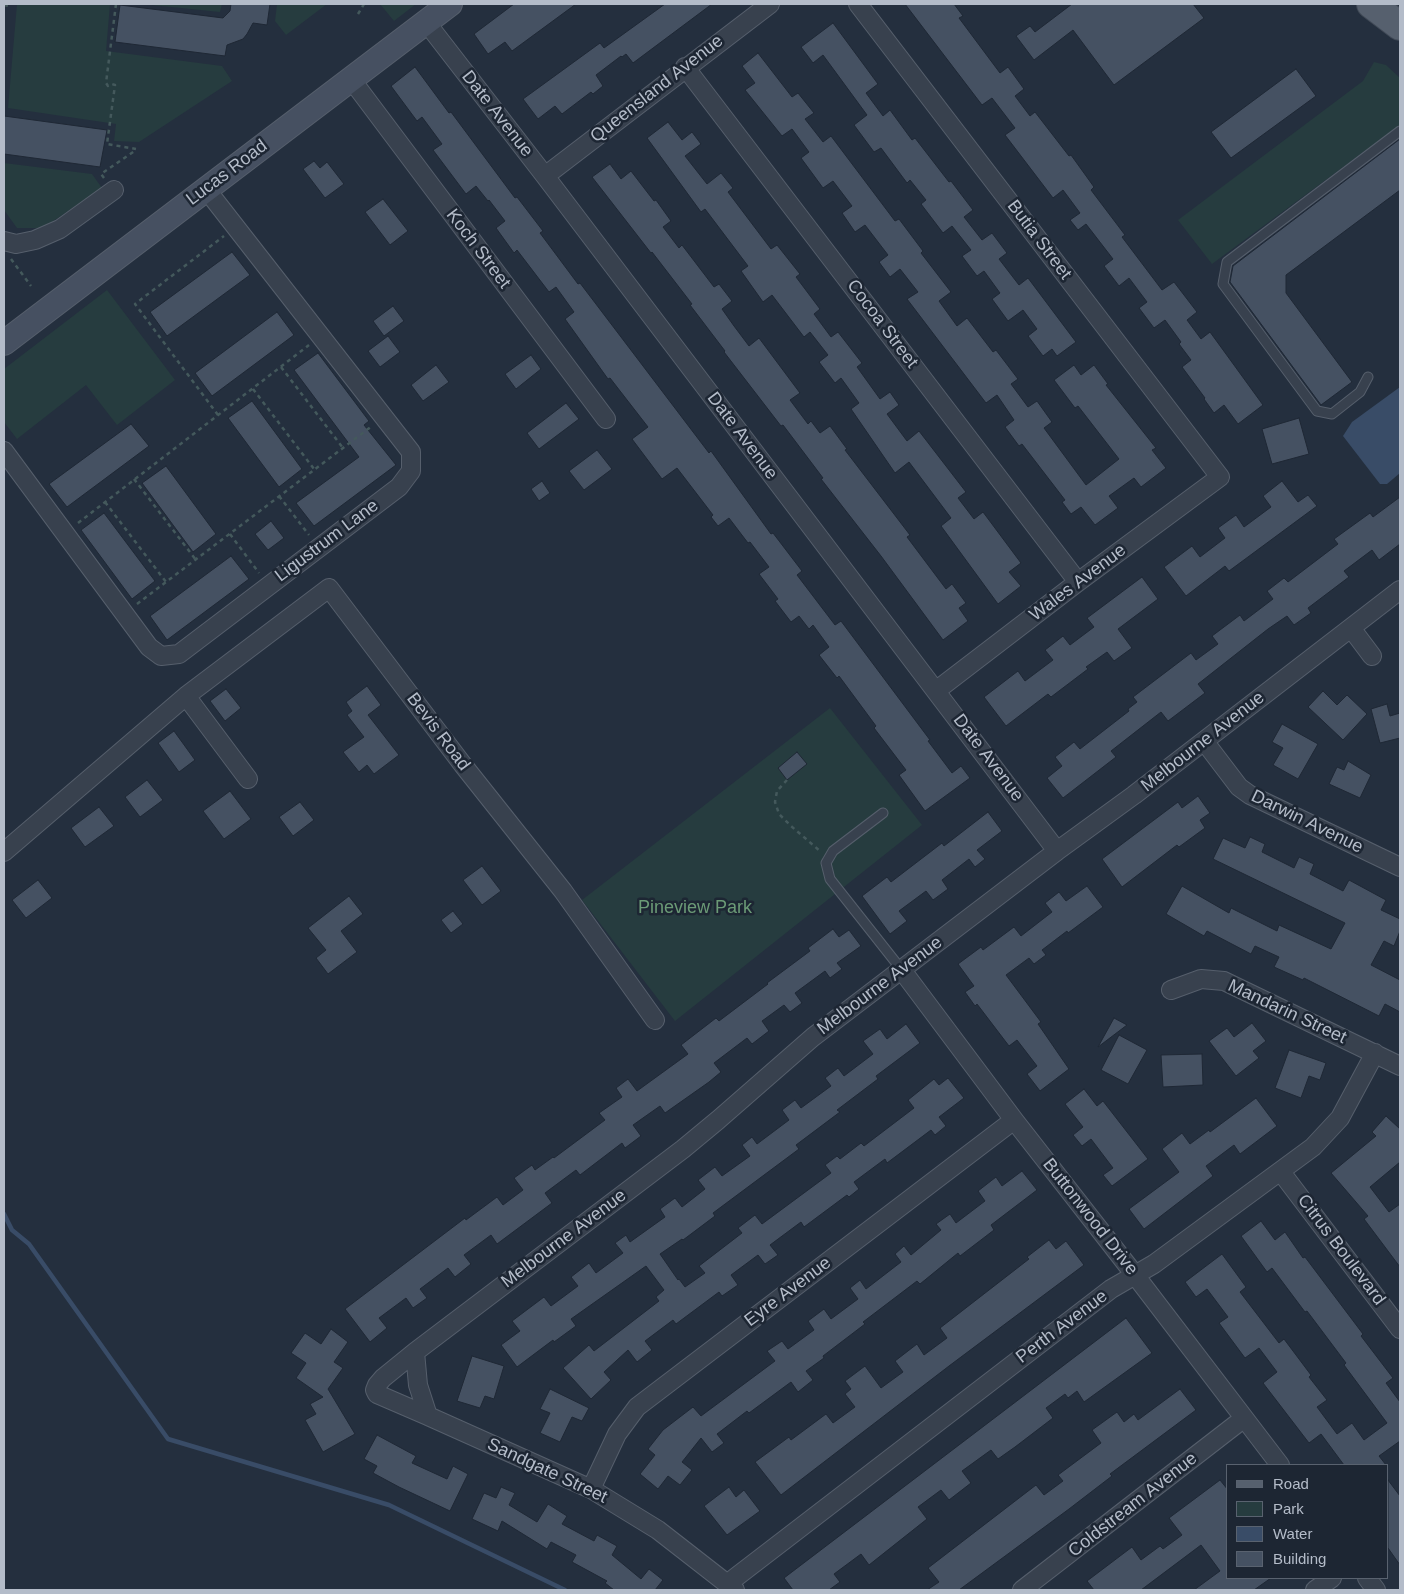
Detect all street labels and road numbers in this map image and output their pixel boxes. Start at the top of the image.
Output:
street label: Queensland Avenue [586,30,728,148]
street label: Date Avenue [457,66,537,162]
street label: Lucas Road [182,135,272,211]
street label: Butia Street [1002,196,1076,284]
street label: Koch Street [441,205,515,293]
street label: Cocoa Street [842,276,922,372]
street label: Date Avenue [702,388,782,484]
street label: Ligustrum Lane [271,495,383,587]
street label: Wales Avenue [1026,540,1130,626]
street label: Melbourne Avenue [1137,687,1269,797]
street label: Bevis Road [402,689,474,775]
street label: Date Avenue [948,710,1028,806]
street label: Darwin Avenue [1248,786,1366,858]
street label: Melbourne Avenue [813,932,947,1040]
street label: Mandarin Street [1224,975,1350,1049]
street label: Buttonwood Drive [1038,1154,1142,1280]
street label: Melbourne Avenue [497,1185,631,1293]
street label: Citrus Boulevard [1292,1190,1390,1310]
street label: Eyre Avenue [740,1252,836,1332]
street label: Perth Avenue [1012,1286,1112,1368]
street label: Sandgate Street [483,1434,611,1508]
street label: Coldstream Avenue [1064,1448,1202,1562]

